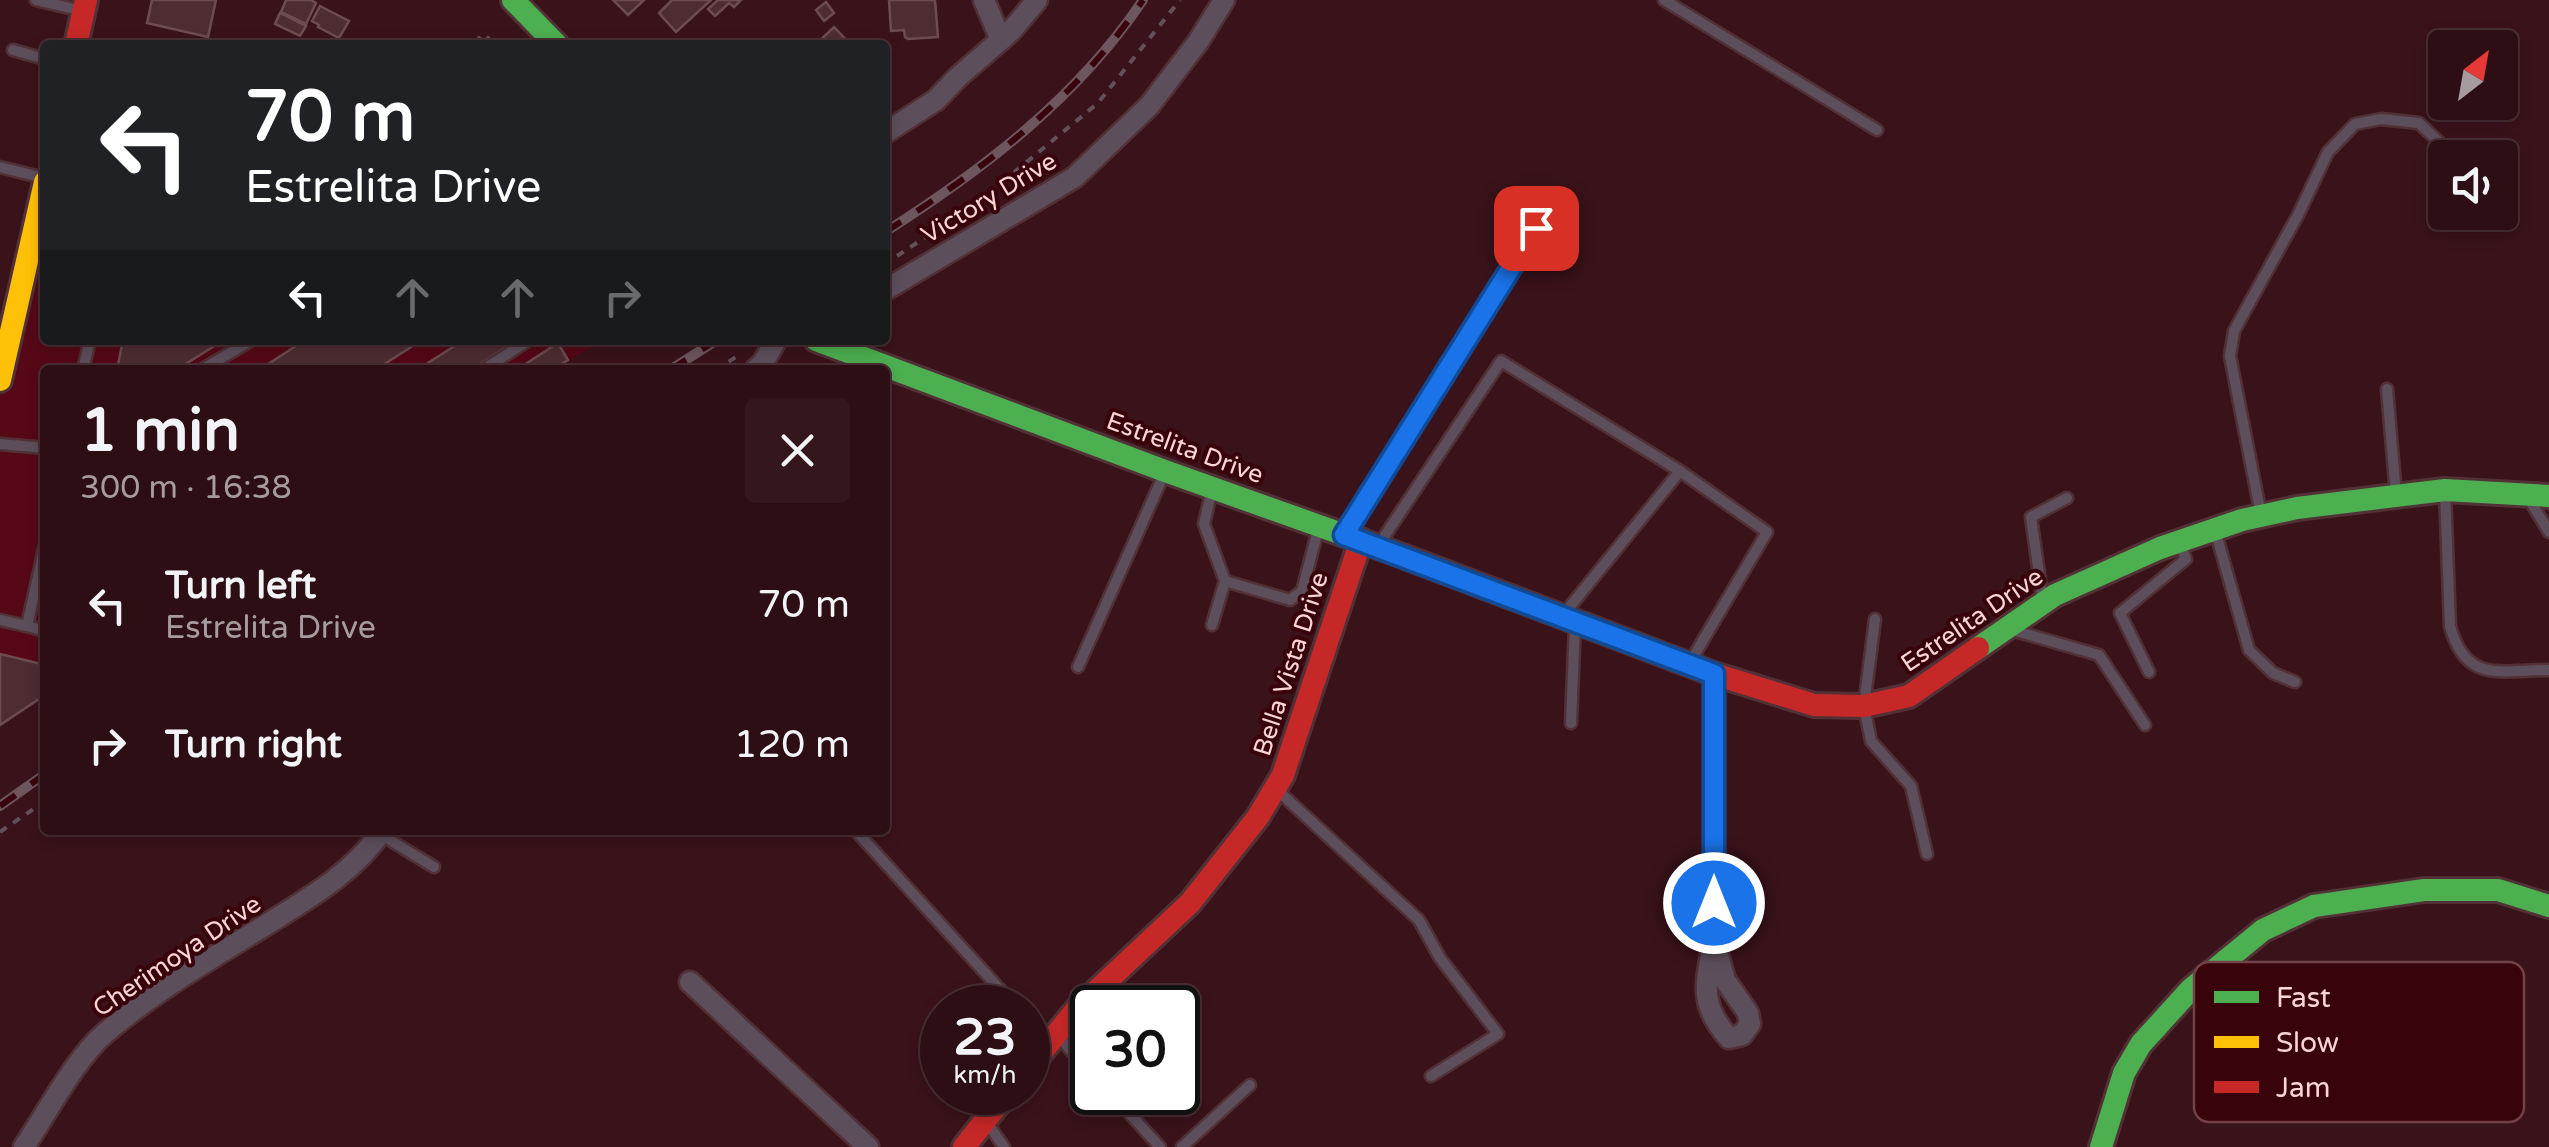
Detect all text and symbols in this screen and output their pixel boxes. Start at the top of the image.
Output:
north arrow [2428,30,2518,120]
map controls [2428,30,2518,230]
text: 70 m [245,76,415,160]
icon: left [80,80,210,210]
button: sound [2428,140,2518,230]
street label: Victory Drive [916,146,1062,250]
text: Estrelita Drive [245,161,542,215]
pin [1494,186,1579,271]
icon: arrive [1509,201,1564,256]
icon: left [280,270,335,325]
icon: ahead [385,270,440,325]
icon: ahead [490,270,545,325]
icon: right [595,270,650,325]
text: 1 min [80,395,240,467]
button: close [745,398,850,503]
street label: Estrelita Drive [1102,406,1268,490]
text: 300 m · 16:38 [80,469,292,507]
street label: Estrelita Drive [1895,562,2049,678]
text: Turn left [165,563,316,609]
street label: Bella Vista Drive [1247,568,1335,760]
icon: left [80,578,135,633]
text: 70 m [758,582,850,628]
text: Estrelita Drive [165,609,376,647]
icon: right [80,718,135,773]
text: Turn right [165,722,342,768]
text: 120 m [734,722,850,768]
position arrow [1662,851,1766,955]
street label: Cherimoya Drive [87,889,267,1023]
legend [2194,962,2524,1122]
text: Fast [2276,981,2331,1015]
speed limit sign: 30 [1070,985,1200,1115]
text: 23 [954,1008,1016,1068]
text: Slow [2276,1026,2339,1060]
text: km/h [954,1060,1016,1090]
text: Jam [2276,1071,2331,1105]

